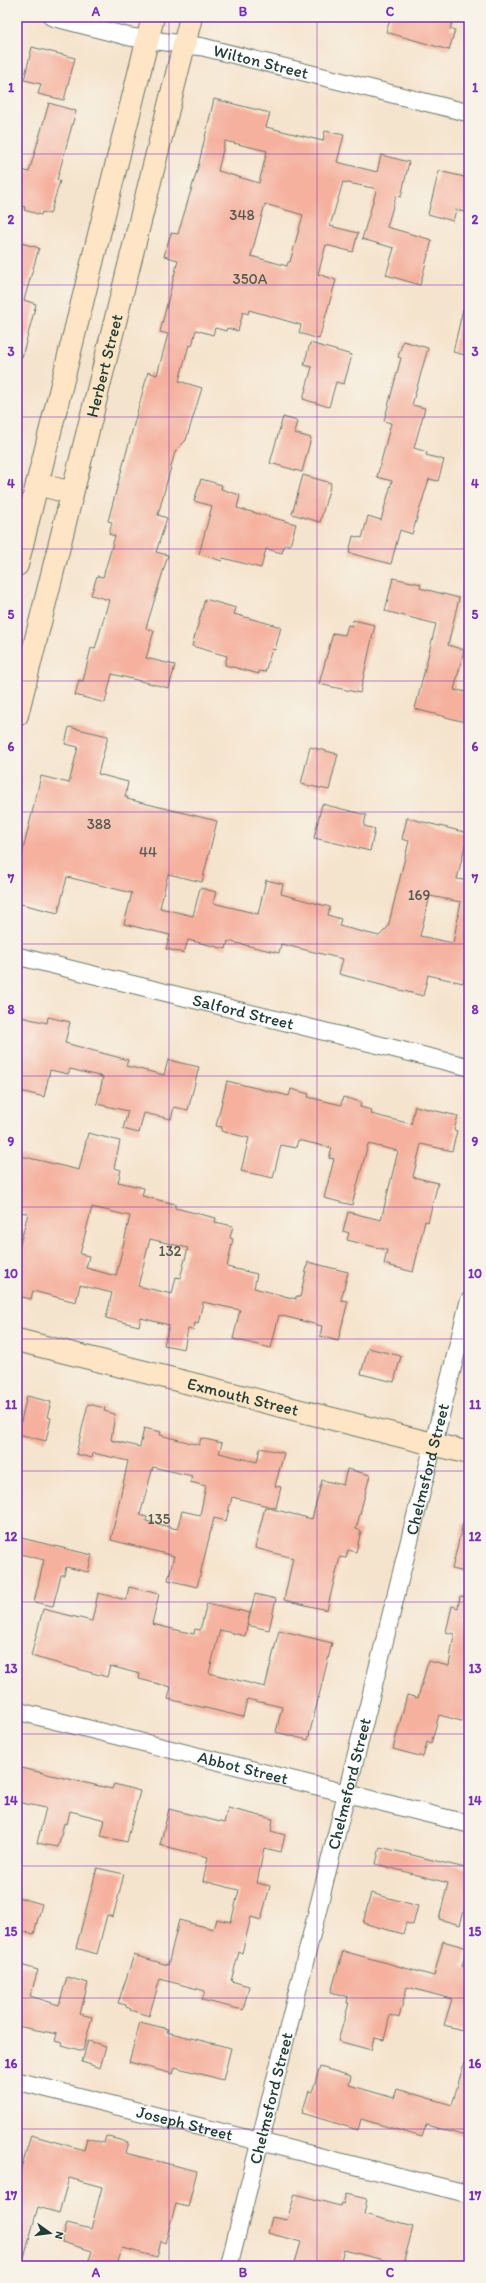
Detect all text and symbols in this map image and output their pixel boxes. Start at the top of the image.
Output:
text: A [91,4,101,19]
text: B [239,4,248,19]
text: C [386,4,395,19]
street label: Wilton Street [211,40,311,83]
text: 1 [8,80,14,95]
text: 1 [472,80,478,95]
house number: 348 [229,206,255,224]
text: 2 [8,212,15,227]
text: 2 [472,212,479,227]
house number: 350A [233,270,268,288]
street label: Herbert Street [82,312,127,419]
text: 3 [7,344,15,359]
text: 3 [471,344,479,359]
text: 4 [7,476,15,491]
text: 4 [471,476,479,491]
text: 5 [8,607,15,622]
text: 5 [472,607,479,622]
text: 6 [8,739,15,754]
text: 6 [472,739,479,754]
house number: 388 [87,815,111,833]
house number: 44 [139,843,157,861]
text: 7 [7,871,15,886]
text: 7 [471,871,479,886]
house number: 169 [408,886,431,904]
street label: Salford Street [191,990,296,1034]
text: 8 [7,1002,15,1017]
text: 8 [471,1002,479,1017]
text: 9 [8,1134,15,1149]
text: 9 [472,1134,479,1149]
house number: 132 [158,1242,182,1260]
text: 10 [4,1266,18,1281]
text: 10 [468,1266,482,1281]
street label: Exmouth Street [185,1373,301,1420]
text: 11 [5,1397,17,1412]
text: 11 [469,1397,481,1412]
street label: Chelmsford Street [401,1401,453,1537]
house number: 135 [147,1510,171,1528]
text: 12 [5,1529,18,1544]
text: 12 [469,1529,482,1544]
text: 13 [4,1661,18,1676]
text: 13 [468,1661,482,1676]
street label: Chelmsford Street [323,1716,375,1852]
street label: Abbot Street [196,1747,290,1788]
text: 14 [4,1793,18,1808]
text: 14 [468,1793,482,1808]
text: 15 [5,1924,18,1939]
text: 15 [469,1924,482,1939]
street label: Chelmsford Street [245,2030,297,2166]
text: 16 [5,2056,18,2071]
text: 16 [469,2056,482,2071]
street label: Joseph Street [135,2101,235,2145]
text: 17 [5,2188,18,2203]
text: 17 [469,2188,482,2203]
north arrow [30,2213,70,2253]
text: N [52,2230,66,2240]
text: A [91,2265,101,2280]
text: B [239,2265,248,2280]
text: C [386,2265,395,2280]

